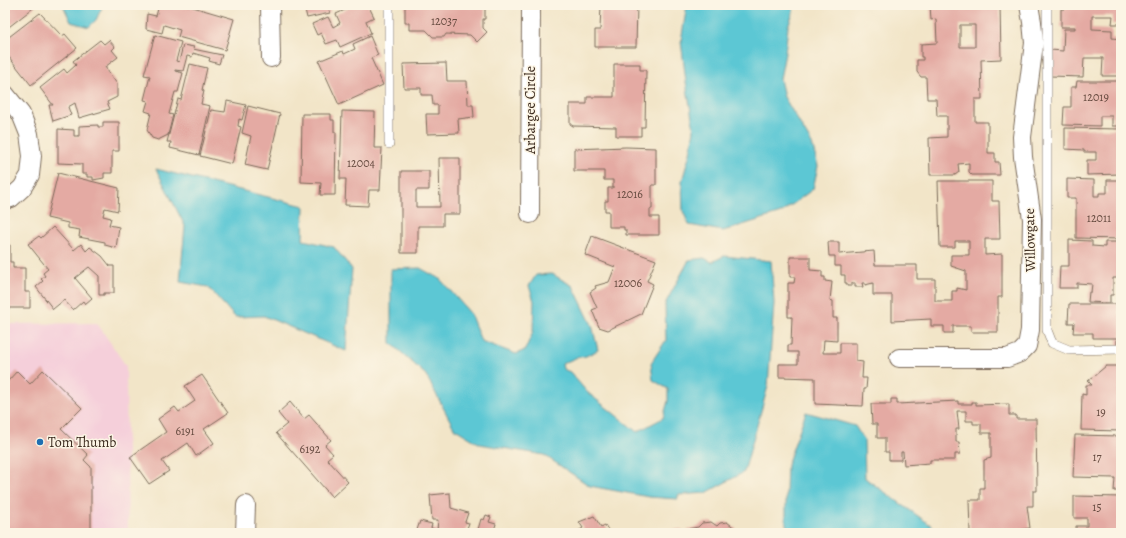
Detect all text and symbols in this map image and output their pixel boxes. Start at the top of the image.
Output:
house number: 12037 [431,13,458,29]
street label: Arbargee Circle [521,66,540,155]
house number: 12019 [1083,89,1109,105]
house number: 12004 [347,155,376,171]
house number: 12016 [617,186,643,202]
street label: Willowgate [1020,208,1040,273]
house number: 12011 [1087,210,1111,226]
house number: 12006 [614,275,643,291]
house number: 19 [1096,404,1106,420]
house number: 6191 [175,423,195,439]
place label: Tom Thumb [48,433,116,452]
marker: Tom Thumb [35,437,45,447]
house number: 6192 [300,441,321,457]
house number: 17 [1092,449,1103,465]
house number: 15 [1092,499,1102,515]

